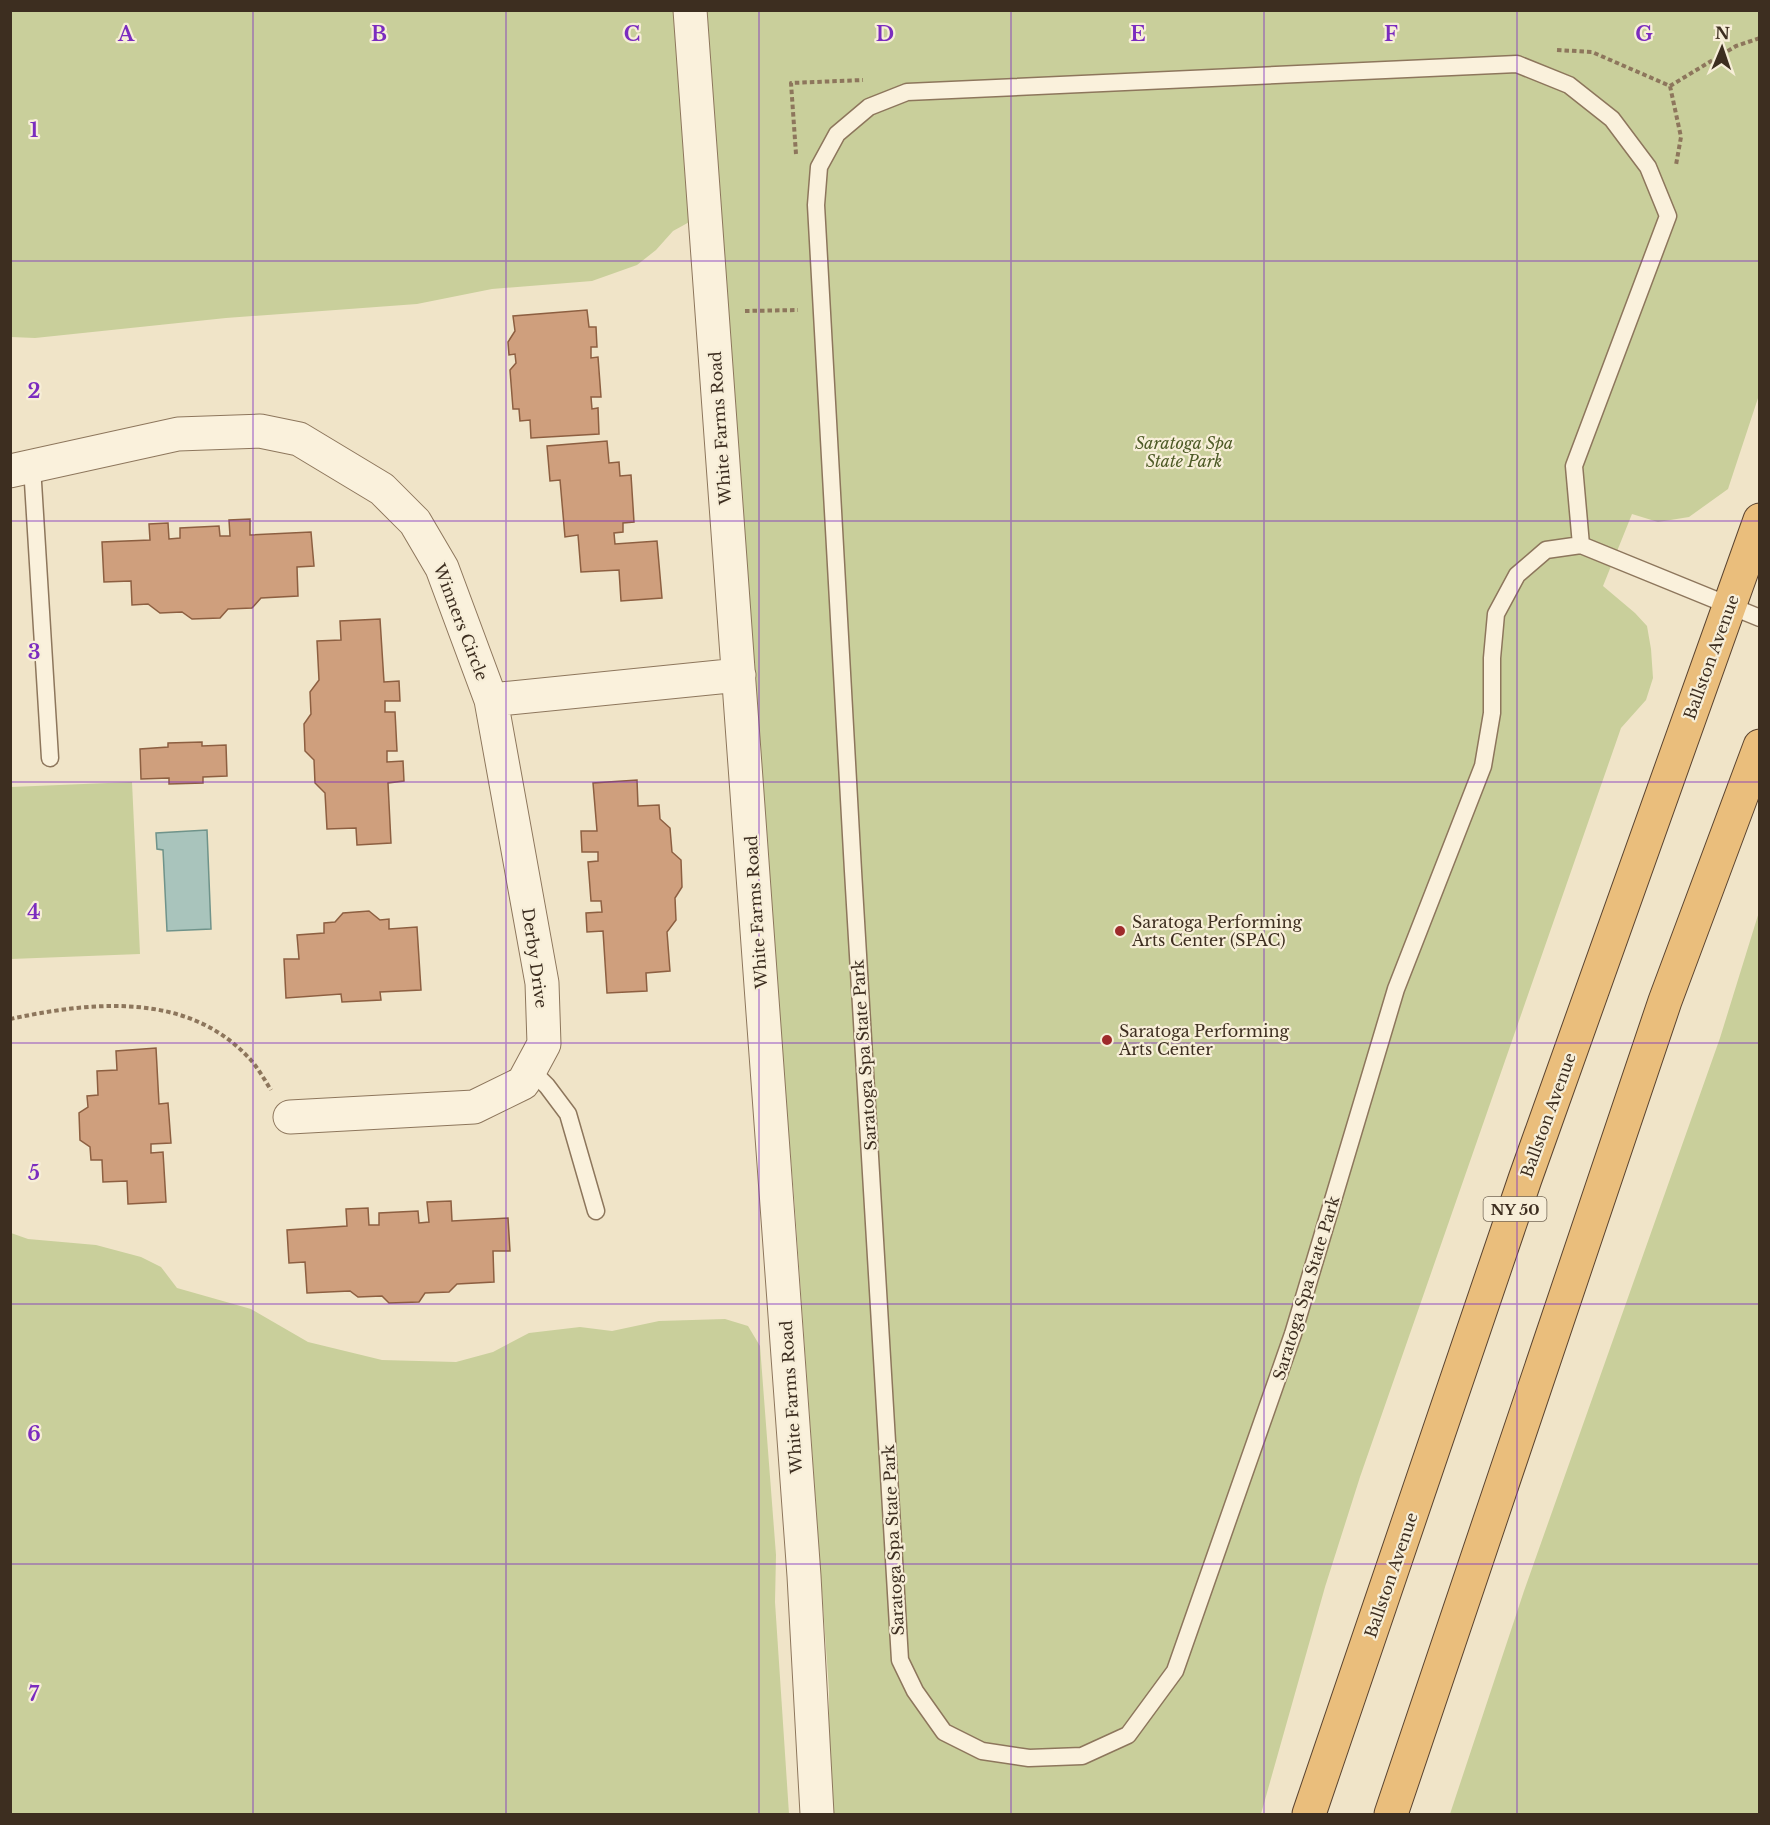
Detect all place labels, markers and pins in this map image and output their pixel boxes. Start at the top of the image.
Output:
place label: Saratoga Performing Arts Center (SPAC) [1131,912,1303,950]
marker: Saratoga Performing Arts Center (SPAC) [1113,924,1127,938]
place label: Saratoga Performing Arts Center [1118,1021,1290,1059]
marker: Saratoga Performing Arts Center [1100,1033,1114,1047]

